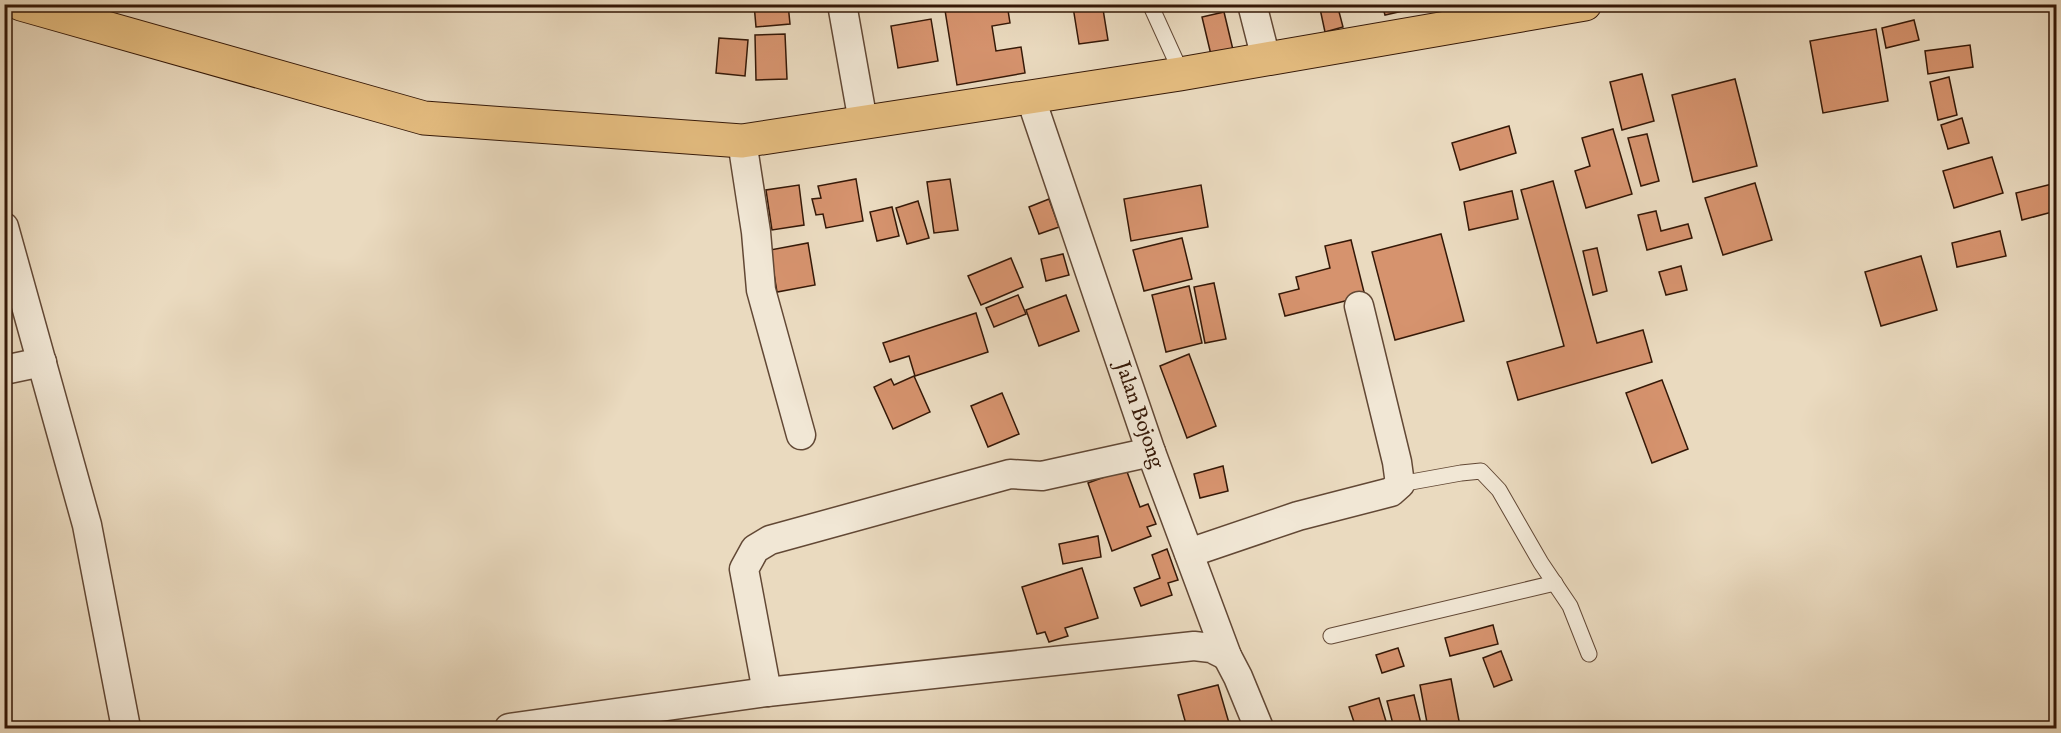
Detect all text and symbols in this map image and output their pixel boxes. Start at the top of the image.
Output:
street label: Jalan Bojong [1107,356,1170,473]

